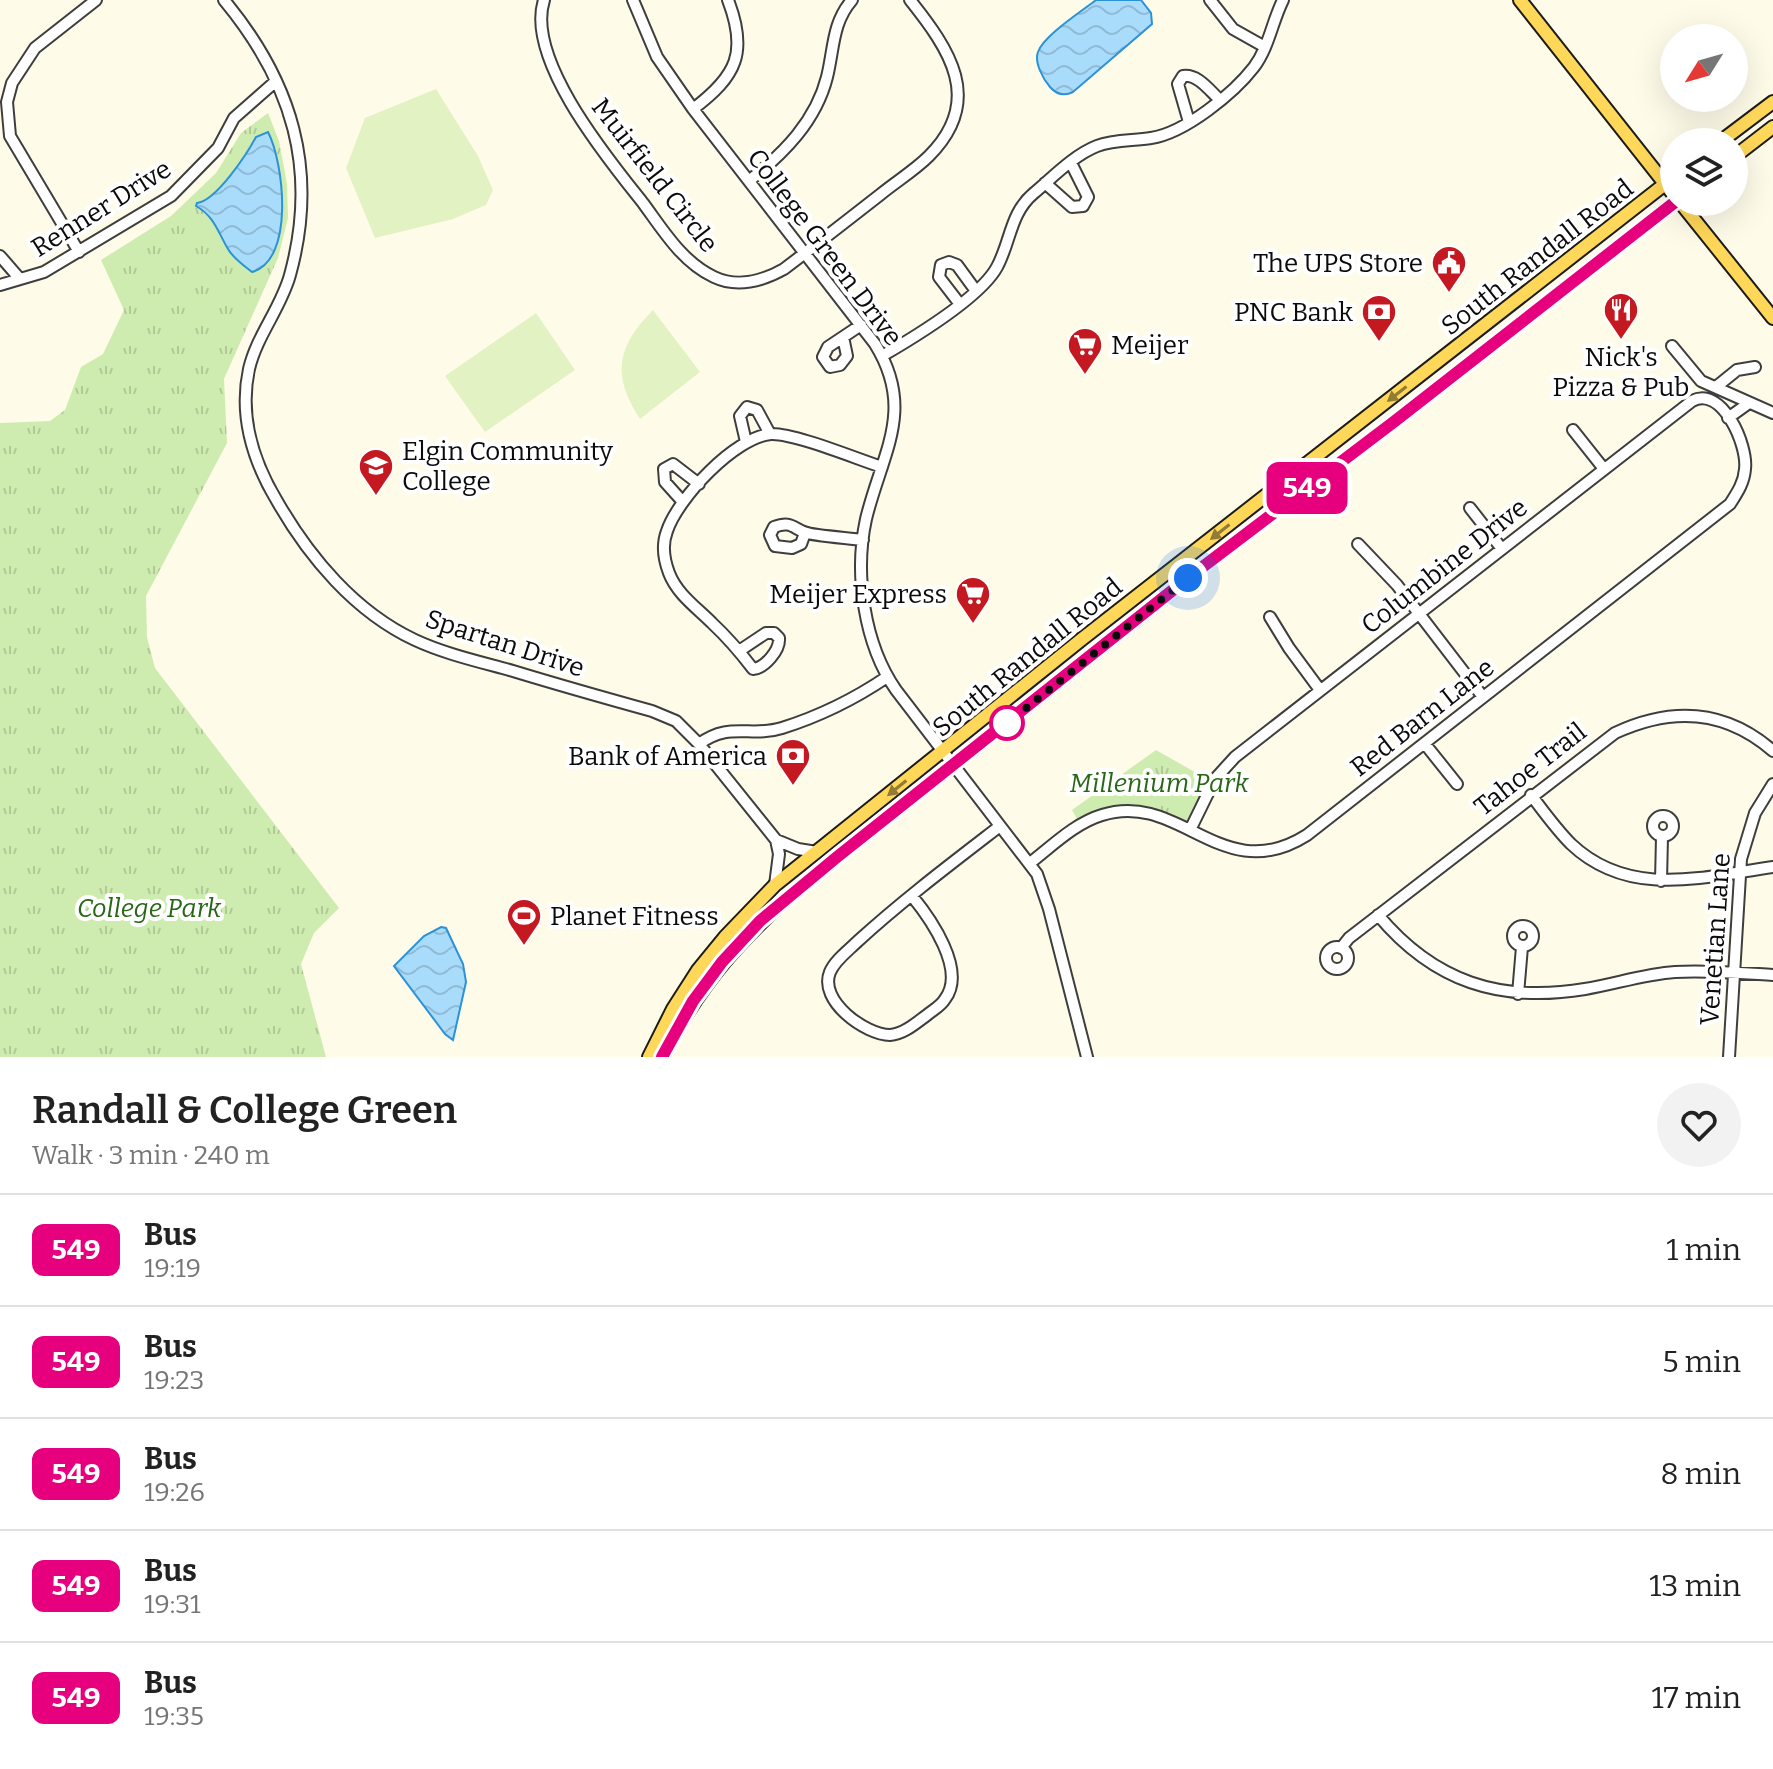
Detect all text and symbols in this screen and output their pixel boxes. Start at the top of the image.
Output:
north arrow [1660,24,1748,112]
map controls [1660,24,1748,216]
street label: Muirfield Circle [585,92,724,258]
button: layers [1660,128,1748,216]
street label: College Green Drive [741,143,909,352]
street label: Renner Drive [26,153,177,264]
street label: South Randall Road [1435,173,1639,342]
public building icon: The UPS Store [1430,244,1468,294]
place label: The UPS Store [1253,248,1423,279]
restaurant icon: Nick's Pizza & Pub [1602,291,1640,341]
bank icon: PNC Bank [1360,293,1398,343]
place label: PNC Bank [1234,297,1353,328]
supermarket icon: Meijer [1066,326,1104,376]
place label: Meijer [1111,330,1189,361]
place label: Nick's Pizza & Pub [1553,342,1689,403]
one-way arrow [1387,385,1407,401]
place label: Elgin Community College [402,436,613,497]
school or university icon: Elgin Community College [357,447,395,497]
line badge: 549 [1261,462,1353,514]
text: 549 [1283,471,1331,504]
street label: Columbine Drive [1355,492,1534,641]
one-way arrow [1210,524,1230,540]
your location [1168,558,1208,598]
street label: South Randall Road [926,571,1128,743]
supermarket icon: Meijer Express [954,575,992,625]
place label: Meijer Express [769,579,947,610]
street label: Spartan Drive [422,603,588,684]
street label: Red Barn Lane [1344,652,1500,783]
unlabelled marker [990,706,1024,740]
street label: Tahoe Trail [1468,716,1592,823]
bank icon: Bank of America [774,737,812,787]
place label: Bank of America [568,741,767,772]
park label: Millenium Park [1069,768,1249,799]
one-way arrow [887,779,907,796]
street label: Venetian Lane [1694,852,1737,1026]
park label: College Park [77,893,222,924]
sports icon: Planet Fitness [505,897,543,947]
place label: Planet Fitness [550,901,719,932]
button: heart [1657,1083,1741,1167]
text: Randall & College Green [32,1087,457,1133]
text: Walk · 3 min · 240 m [32,1140,270,1171]
text: Bus [144,1217,197,1253]
text: 1 min [1666,1232,1741,1268]
text: 549 [52,1233,100,1266]
text: 19:19 [144,1253,201,1284]
text: Bus [144,1329,197,1365]
text: 5 min [1662,1344,1741,1380]
text: 549 [52,1345,100,1378]
text: 19:23 [144,1365,204,1396]
text: Bus [144,1441,197,1477]
text: 8 min [1660,1456,1741,1492]
text: 549 [52,1457,100,1490]
text: 19:26 [144,1477,205,1508]
text: Bus [144,1553,197,1589]
text: 13 min [1649,1568,1741,1604]
text: 549 [52,1569,100,1602]
text: 19:31 [144,1589,201,1620]
text: Bus [144,1665,197,1701]
text: 17 min [1652,1680,1741,1716]
text: 549 [52,1681,100,1714]
text: 19:35 [144,1701,204,1732]

